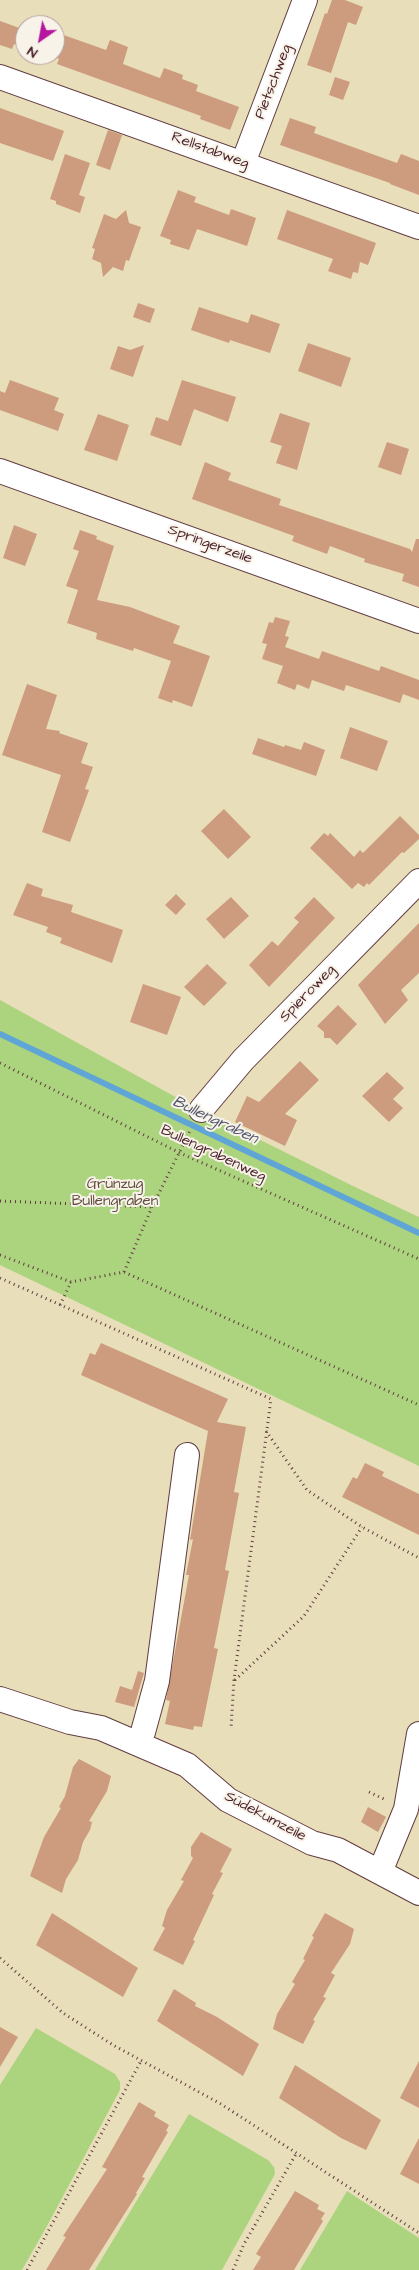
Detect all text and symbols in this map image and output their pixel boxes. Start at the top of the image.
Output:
north arrow [15,15,65,65]
text: N [23,41,42,63]
street label: Pietschweg [252,42,296,122]
street label: Rellstabweg [169,129,251,173]
street label: Springerzeile [165,521,255,569]
street label: Spieroweg [276,961,340,1027]
water label: Bullengraben [169,1093,261,1149]
street label: Bullengrabenweg [157,1122,269,1186]
park label: Grünzug Bullengraben [72,1176,158,1211]
street label: Südekumzeile [221,1788,309,1846]

